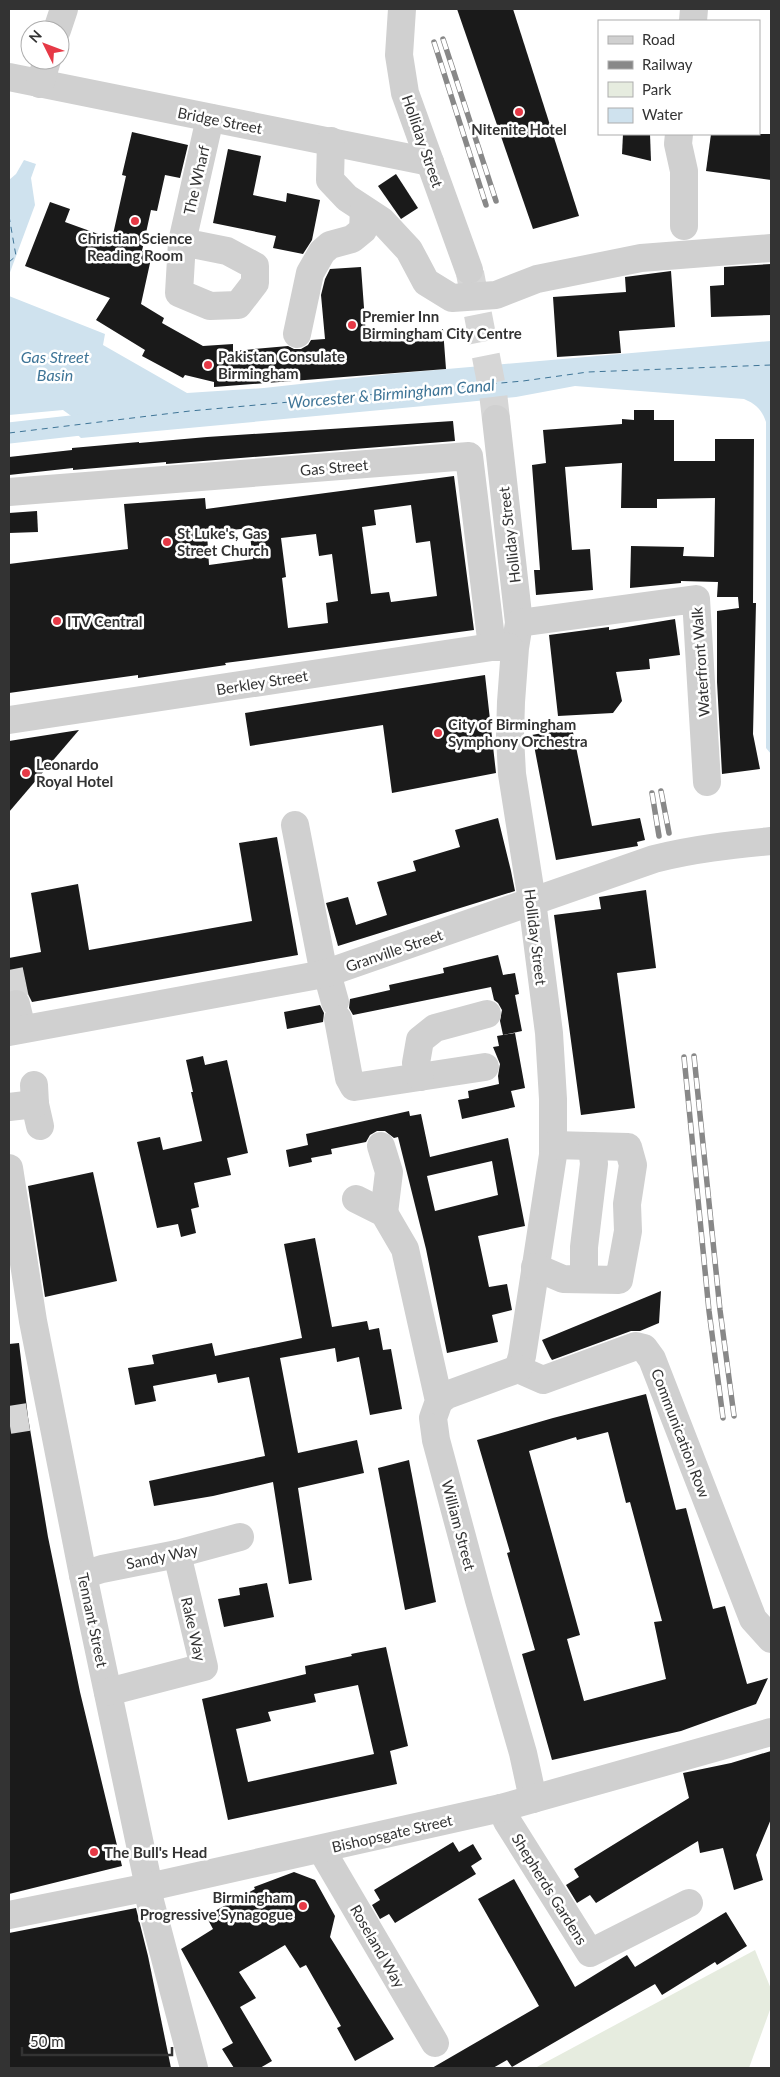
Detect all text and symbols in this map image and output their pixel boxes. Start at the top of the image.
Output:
north arrow [20,20,70,70]
legend [598,20,760,135]
text: N [25,26,45,46]
text: Road [642,30,675,48]
text: Railway [642,55,693,73]
text: Park [642,80,672,98]
street label: Holliday Street [399,92,447,190]
street label: Bridge Street [176,103,264,137]
text: Water [642,105,683,123]
marker: Nitenite Hotel [513,106,525,118]
place label: Nitenite Hotel [471,120,567,138]
street label: The Wharf [179,143,213,216]
marker: Christian Science Reading Room [129,215,141,227]
place label: Christian Science Reading Room [78,229,192,264]
place label: Premier Inn Birmingham City Centre [362,307,522,342]
marker: Premier Inn Birmingham City Centre [346,319,358,331]
water label: Gas Street Basin [21,347,90,384]
place label: Pakistan Consulate Birmingham [218,347,345,382]
marker: Pakistan Consulate Birmingham [202,359,214,371]
water label: Worcester & Birmingham Canal [287,374,496,412]
street label: Gas Street [299,455,369,479]
street label: Holliday Street [494,485,524,584]
place label: St Luke's, Gas Street Church [177,524,269,559]
marker: St Luke's, Gas Street Church [161,536,173,548]
street label: Waterfront Walk [687,606,713,718]
place label: ITV Central [67,612,143,630]
marker: ITV Central [51,615,63,627]
street label: Berkley Street [215,666,310,698]
place label: City of Birmingham Symphony Orchestra [448,715,588,750]
marker: City of Birmingham Symphony Orchestra [432,727,444,739]
place label: Leonardo Royal Hotel [36,755,113,790]
marker: Leonardo Royal Hotel [20,767,32,779]
street label: Holliday Street [521,888,551,987]
street label: Granville Street [343,925,446,975]
street label: Communication Row [648,1366,714,1500]
street label: William Street [438,1478,480,1573]
street label: Sandy Way [124,1540,200,1572]
street label: Tennant Street [74,1571,112,1669]
street label: Rake Way [178,1595,210,1663]
street label: Bishopsgate Street [330,1810,455,1856]
street label: Shepherds Gardens [509,1830,591,1948]
place label: The Bull's Head [104,1843,207,1861]
marker: The Bull's Head [88,1846,100,1858]
place label: Birmingham Progressive Synagogue [140,1888,293,1923]
marker: Birmingham Progressive Synagogue [297,1900,309,1912]
street label: Roseland Way [347,1901,409,1991]
scale bar [22,2024,172,2056]
text: 50 m [30,2032,64,2050]

